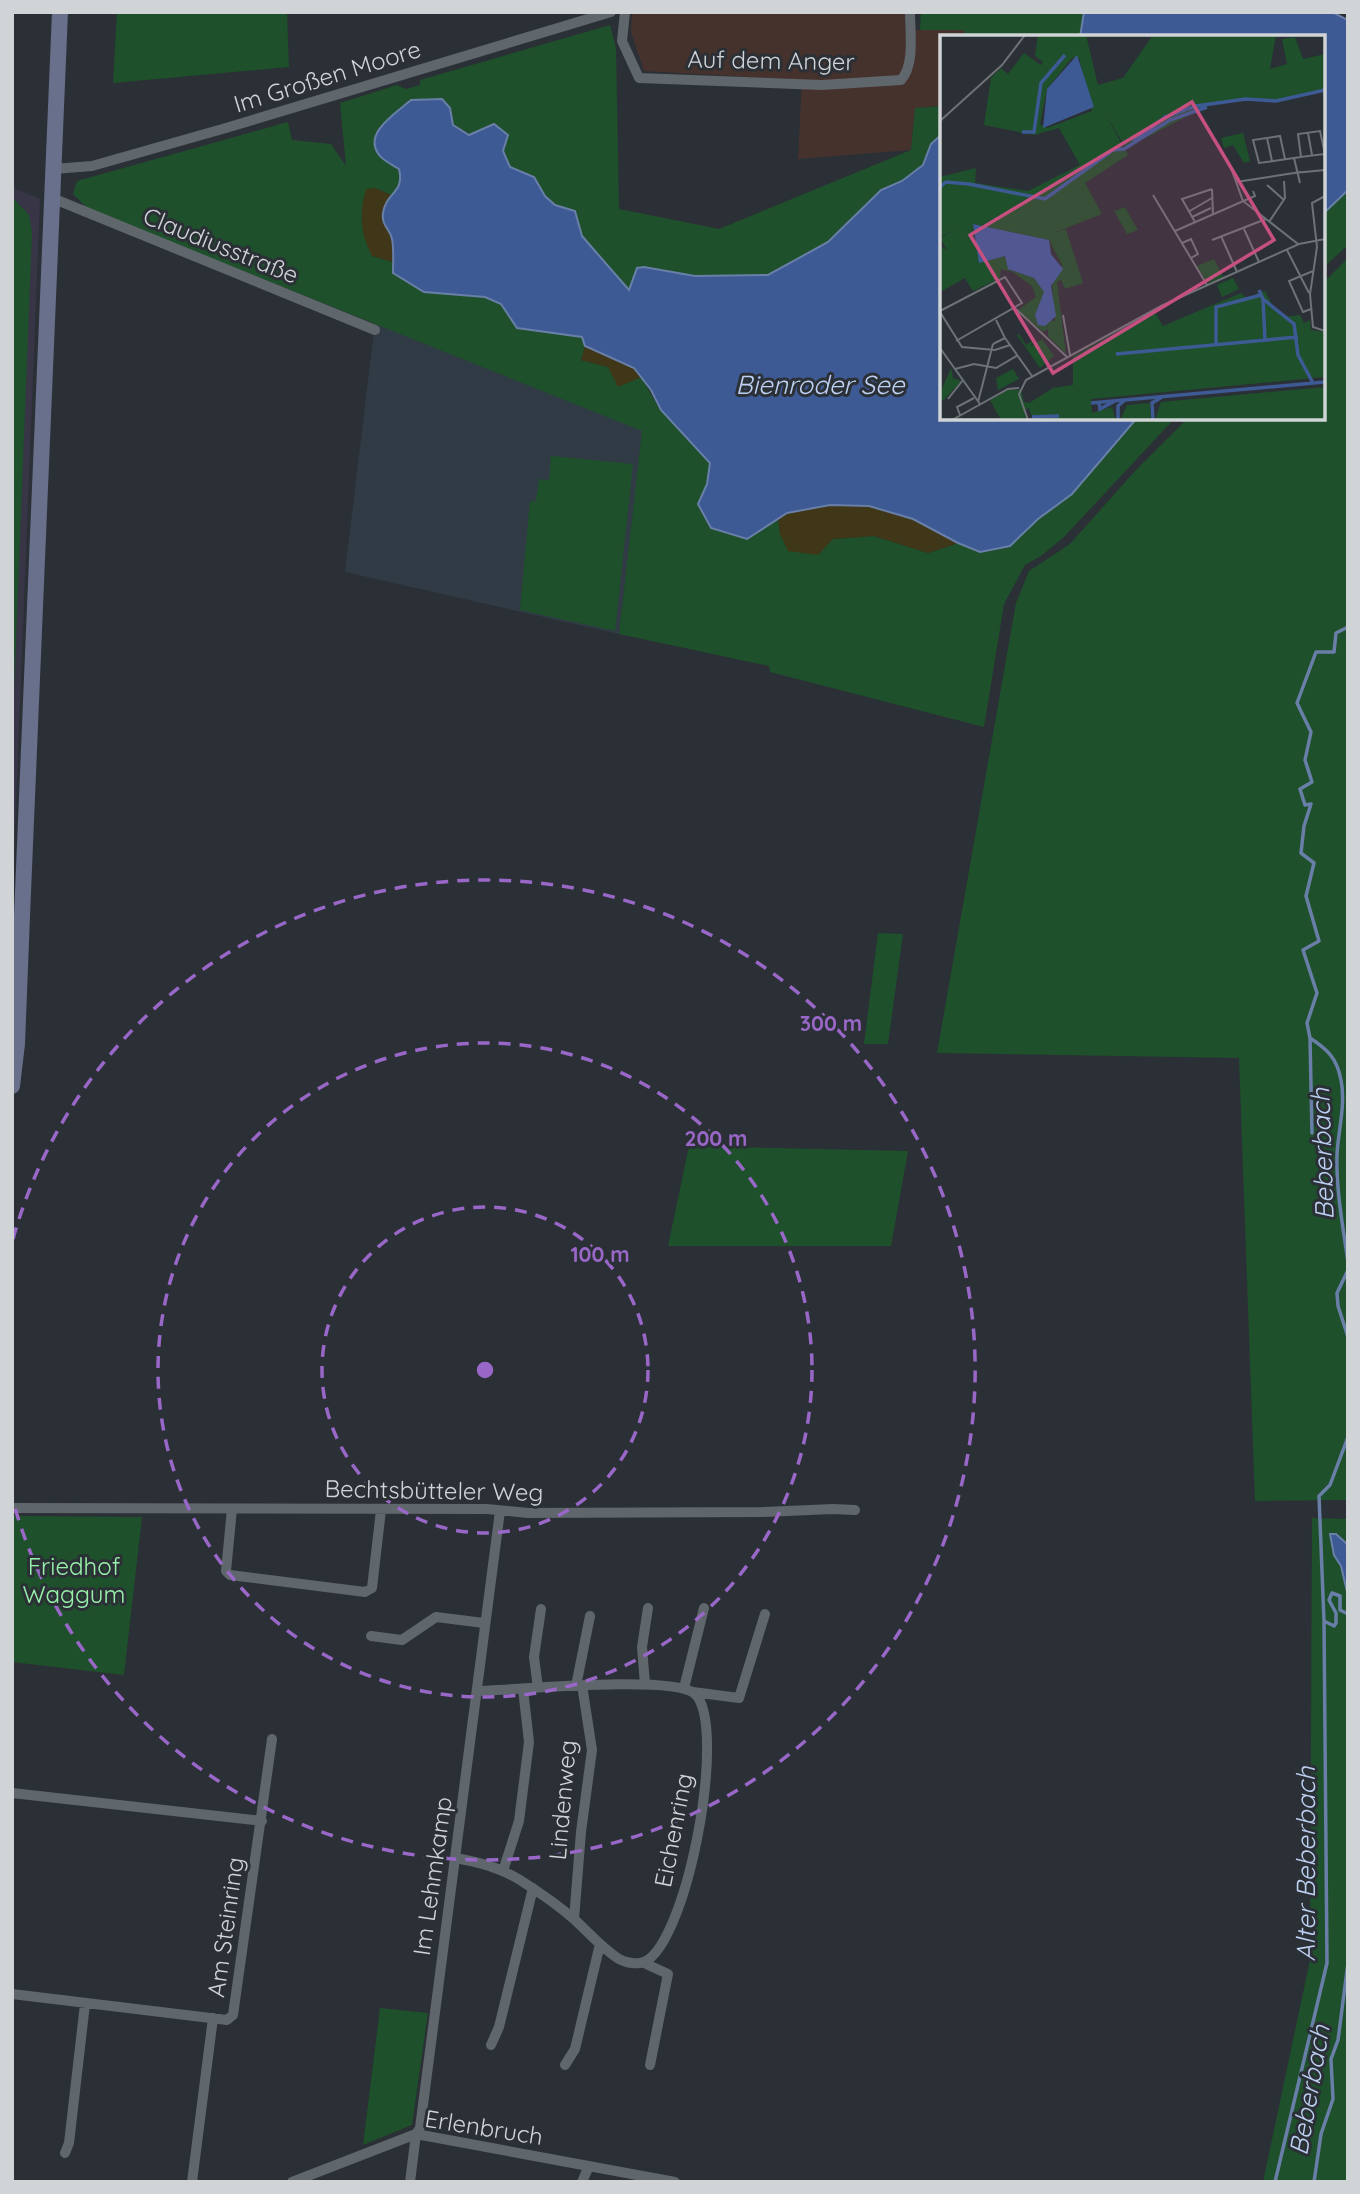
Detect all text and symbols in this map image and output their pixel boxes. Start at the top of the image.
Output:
street label: Im Großen Moore [230,33,424,119]
inset map [940,35,1325,420]
street label: Auf dem Anger [687,44,855,76]
street label: Claudiusstraße [139,200,303,290]
water label: Bienroder See [736,368,906,401]
text: 300 m [800,1010,862,1036]
water label: Beberbach [1303,1086,1341,1220]
text: 200 m [685,1125,747,1151]
text: 100 m [570,1241,630,1267]
centre of rings [473,1358,497,1382]
street label: Bechtsbütteler Weg [324,1473,544,1507]
park label: Friedhof Waggum [23,1551,125,1609]
street label: Lindenweg [542,1739,582,1861]
water label: Alter Beberbach [1289,1765,1322,1962]
street label: Eichenring [647,1770,699,1890]
street label: Im Lehmkamp [406,1795,458,1957]
street label: Am Steinring [200,1855,250,1999]
water label: Beberbach [1281,2021,1337,2158]
street label: Erlenbruch [423,2103,545,2151]

